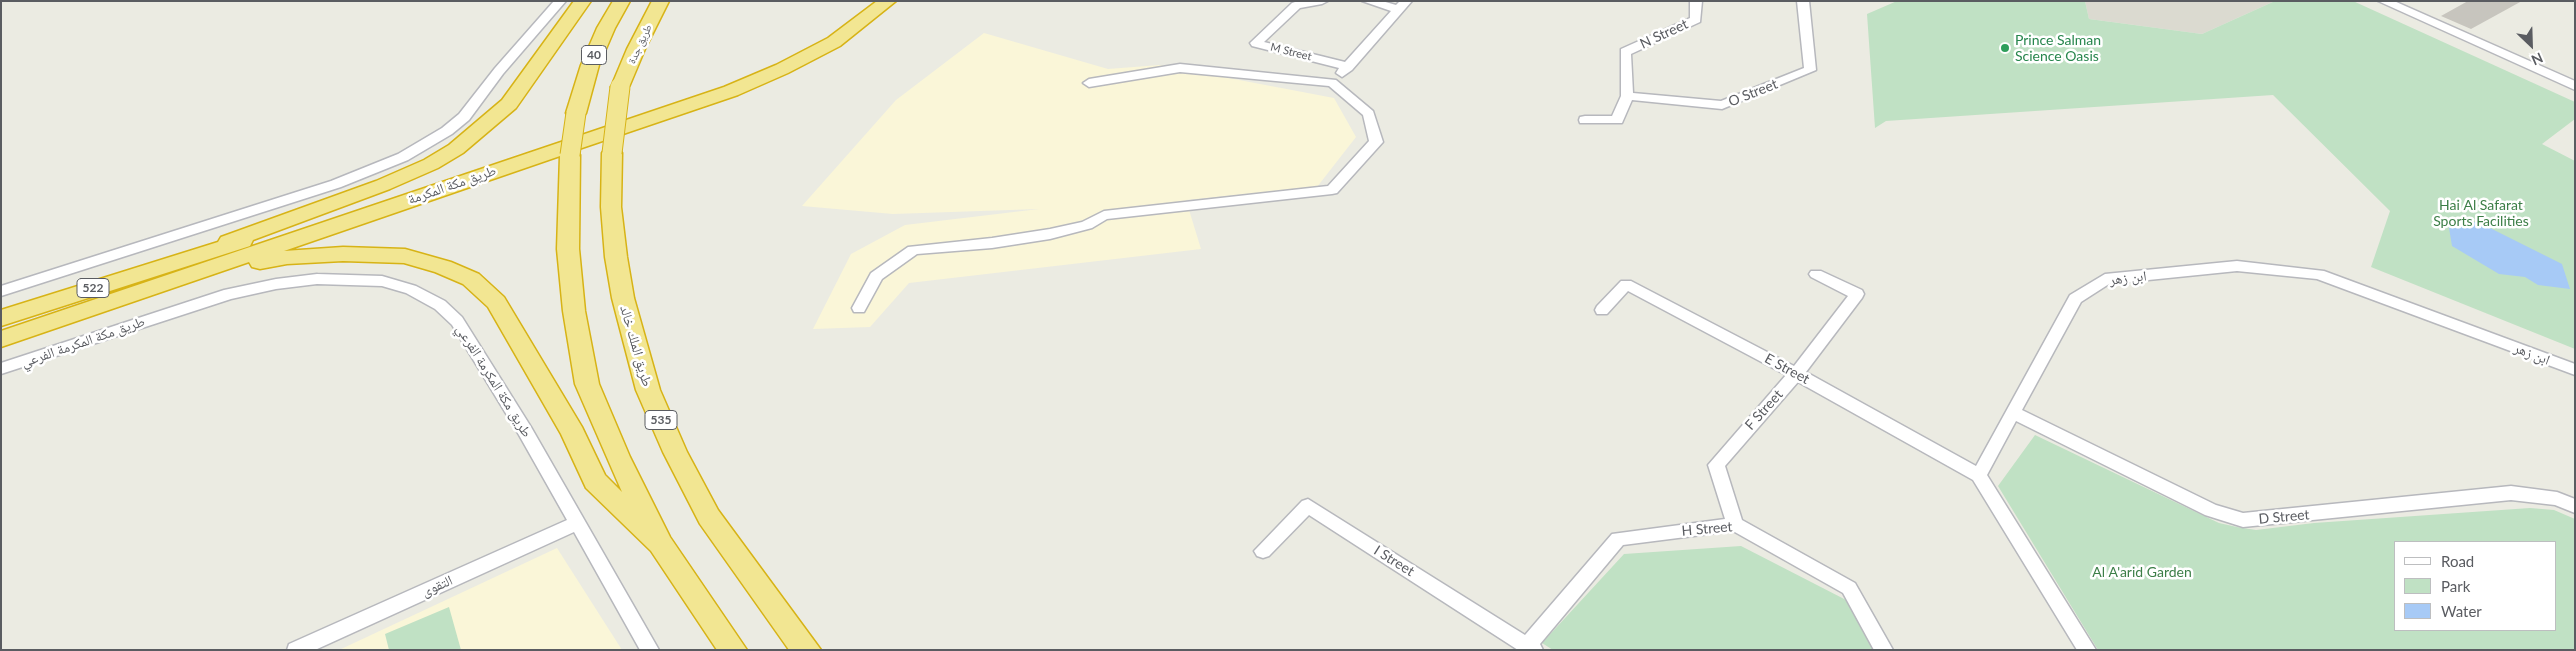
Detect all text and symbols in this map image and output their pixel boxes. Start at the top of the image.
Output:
street label: N Street [1637,16,1691,52]
north arrow [2506,20,2556,70]
street label: طريق جدة [625,22,655,66]
place label: Prince Salman Science Oasis [2015,32,2101,64]
street label: M Street [1269,41,1313,63]
marker: Prince Salman Science Oasis [1999,42,2011,54]
road number: 40 [582,46,606,64]
text: N [2529,49,2546,69]
street label: O Street [1726,76,1780,110]
street label: طريق مكة المكرمة [406,162,498,208]
park label: Hai Al Safarat Sports Facilities [2433,197,2529,230]
street label: ابن زهر [2109,267,2147,289]
road number: 522 [77,278,109,298]
street label: طريق الملك خالد [616,303,656,389]
street label: طريق مكة المكرمة الفرعي [19,313,147,371]
street label: طريق مكة المكرمة الفرعي [453,322,535,440]
street label: ابن زهر [2512,340,2552,368]
street label: E Street [1762,350,1812,388]
street label: F Street [1742,386,1786,434]
road number: 535 [645,410,677,430]
street label: D Street [2258,506,2310,528]
street label: H Street [1681,518,1733,540]
legend [2394,541,2556,631]
street label: I Street [1371,542,1417,580]
text: Road [2441,552,2474,570]
park label: Al A'arid Garden [2092,564,2192,580]
street label: التقوى [419,572,455,600]
text: Park [2441,577,2470,595]
text: Water [2441,602,2482,620]

